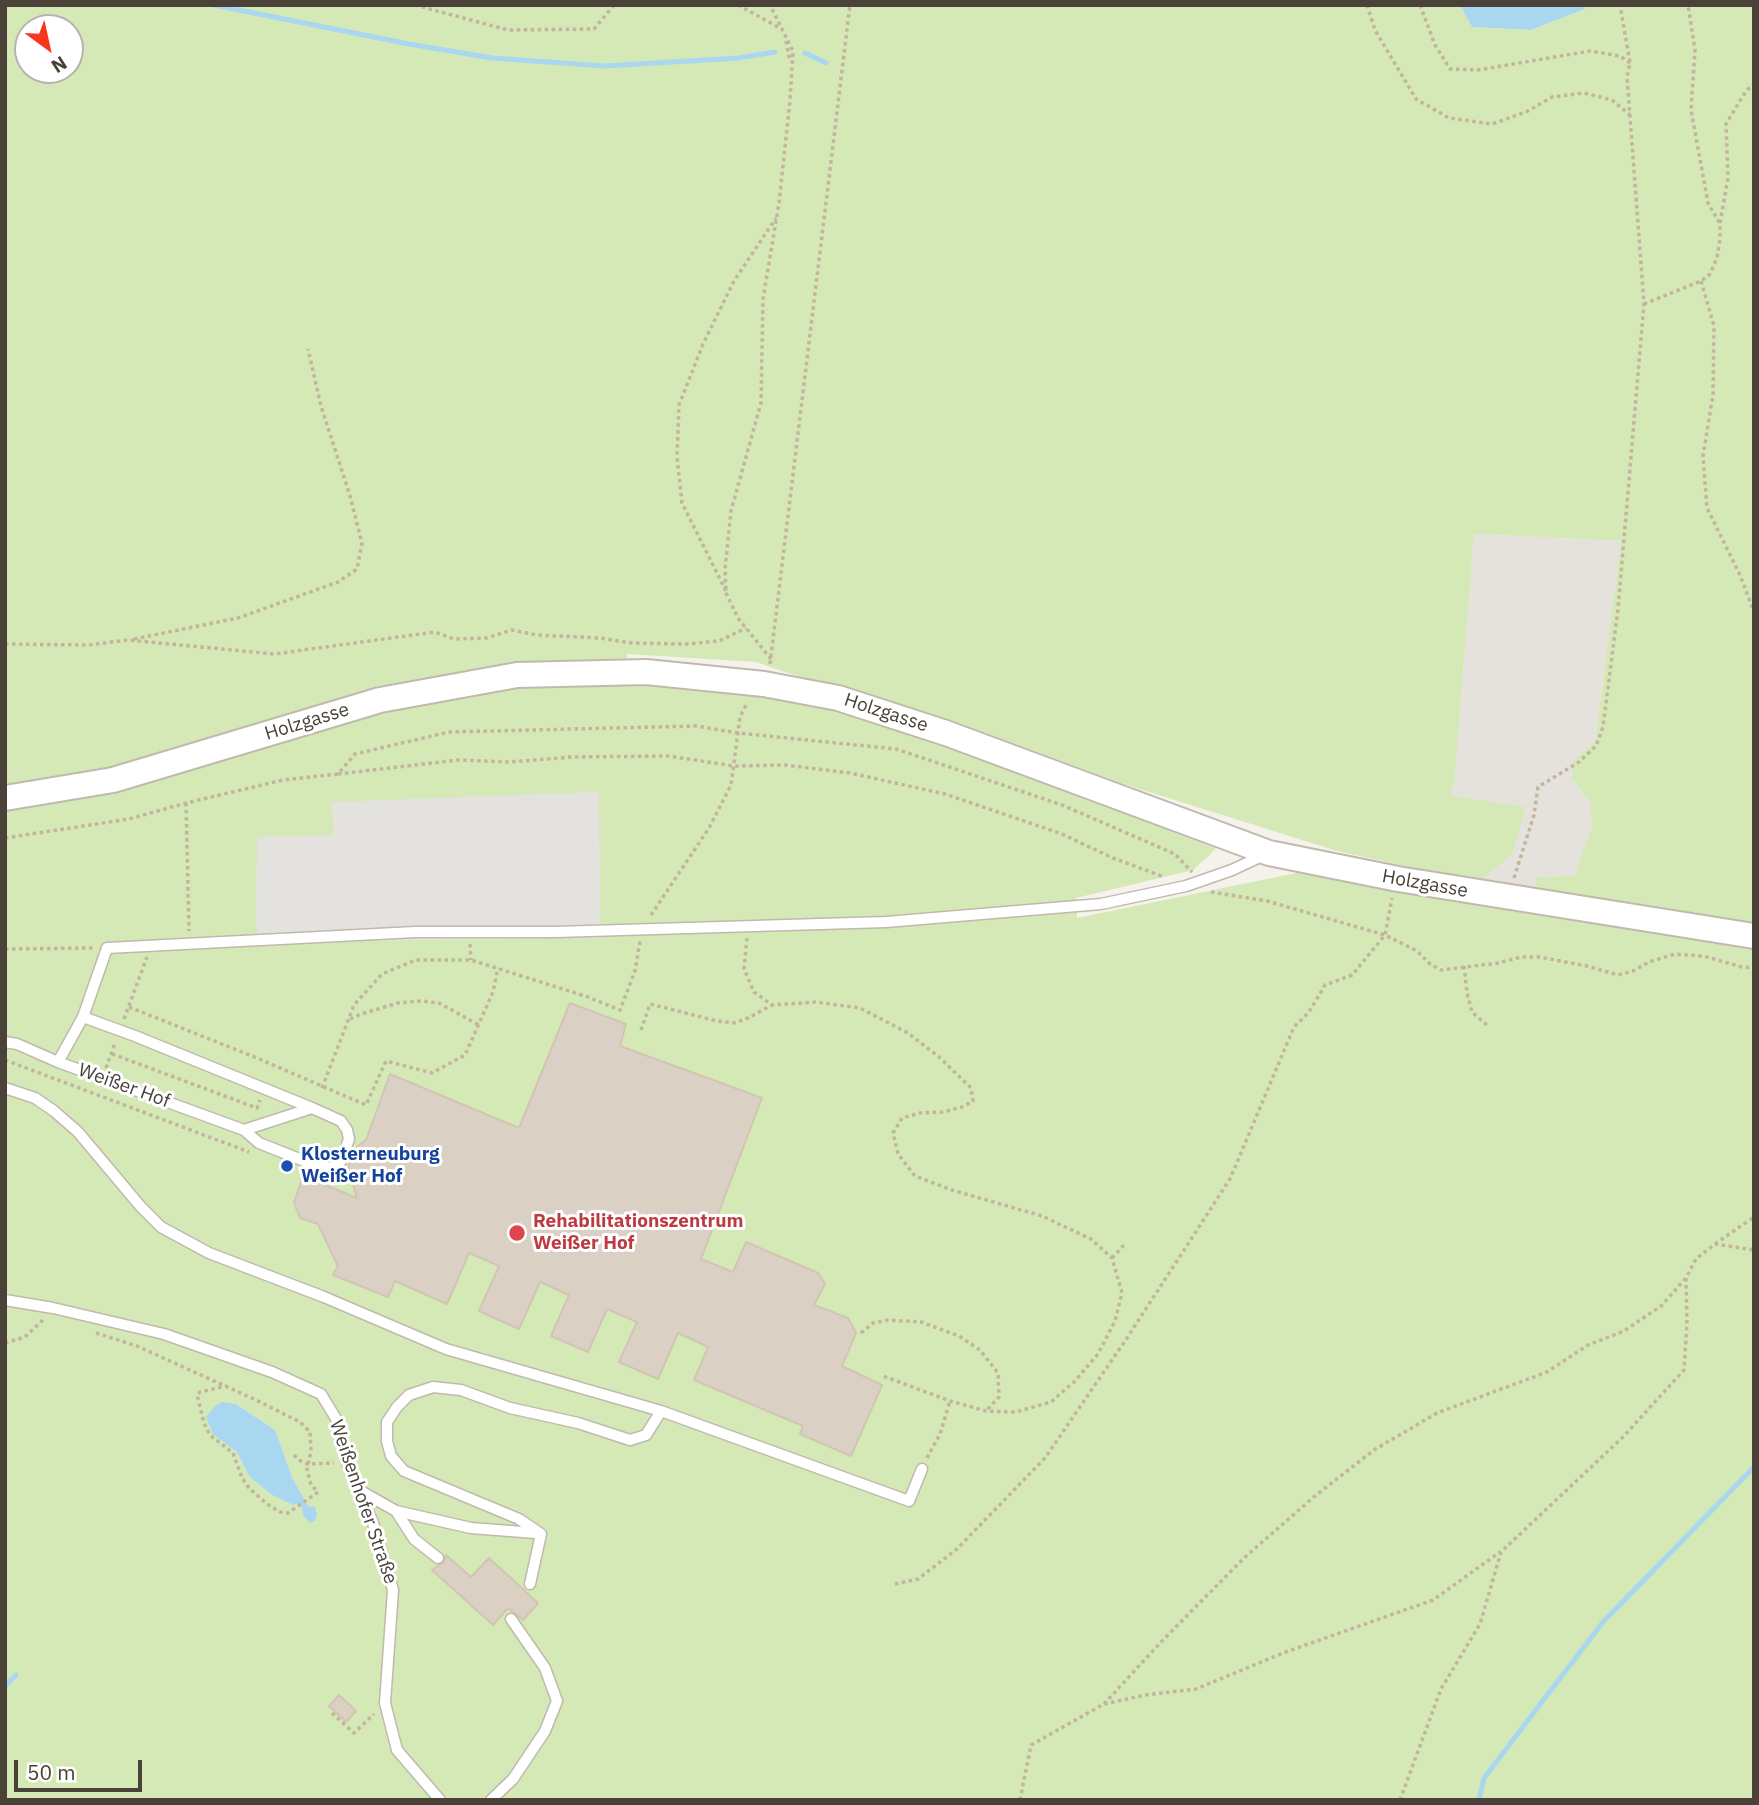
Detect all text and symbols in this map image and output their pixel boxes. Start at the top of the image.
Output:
north arrow [14,14,84,84]
text: N [47,51,72,79]
street label: Holzgasse [841,689,931,737]
street label: Holzgasse [262,698,352,746]
street label: Holzgasse [1380,865,1470,903]
street label: Weißer Hof [75,1059,173,1113]
place label: Klosterneuburg Weißer Hof [301,1144,440,1188]
marker: Klosterneuburg Weißer Hof [279,1158,295,1174]
place label: Rehabilitationszentrum Weißer Hof [533,1211,744,1255]
marker: Rehabilitationszentrum Weißer Hof [507,1223,527,1243]
street label: Weißenhofer Straße [324,1417,402,1587]
scale bar [18,1745,145,1789]
text: 50 m [27,1758,76,1786]

